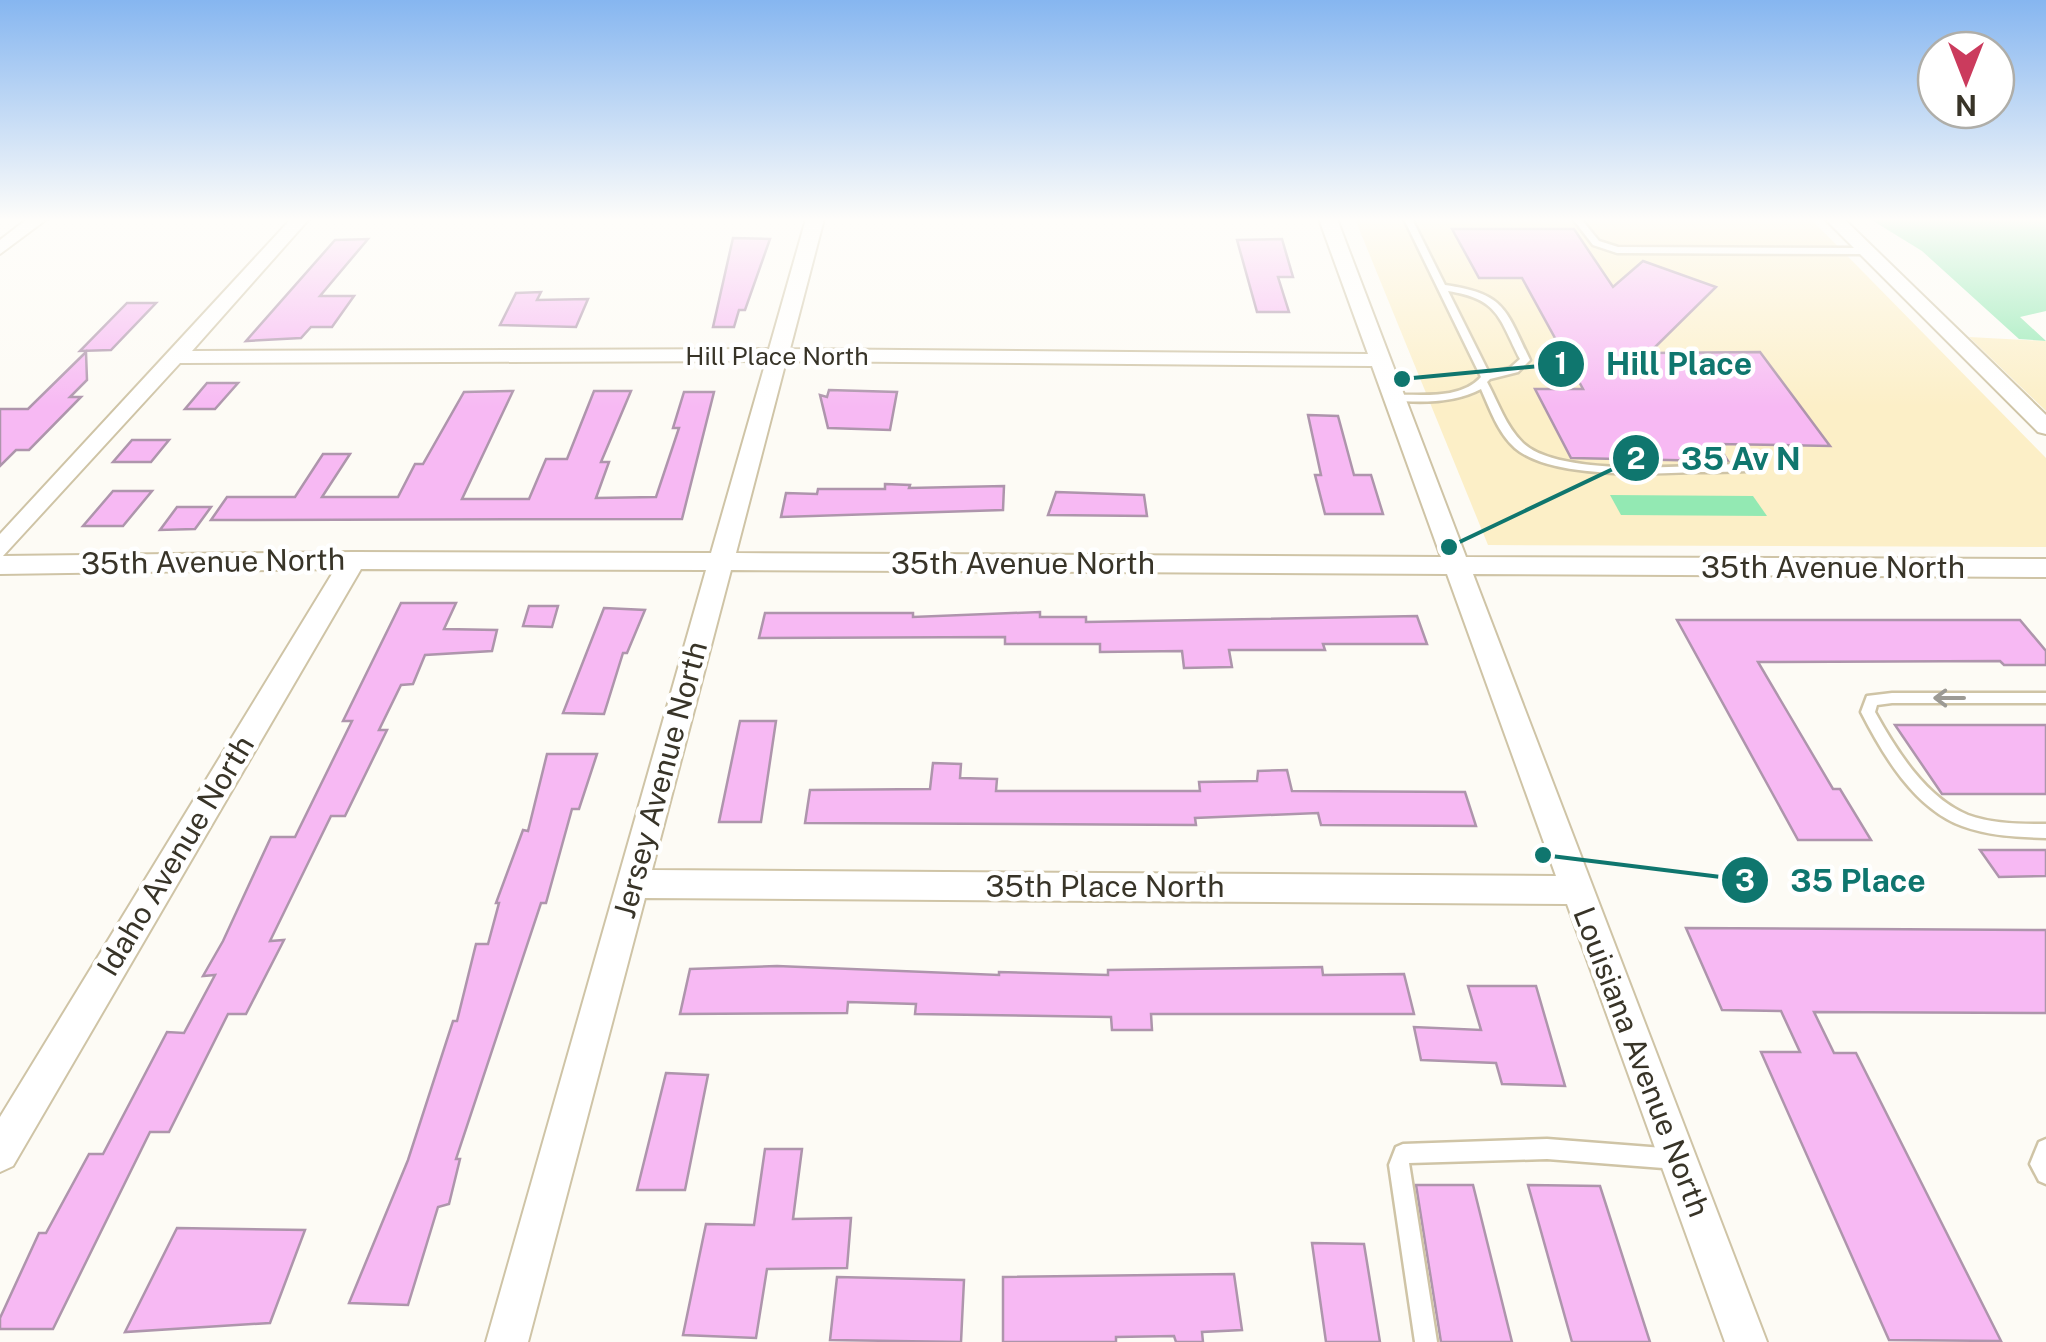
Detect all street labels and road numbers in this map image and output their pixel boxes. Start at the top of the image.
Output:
street label: Hill Place North [685,341,869,371]
street label: 35th Avenue North [81,541,345,581]
street label: 35th Avenue North [891,545,1155,581]
street label: 35th Avenue North [1701,549,1965,585]
street label: Jersey Avenue North [606,637,714,922]
street label: Idaho Avenue North [89,729,261,982]
street label: 35th Place North [986,868,1224,904]
street label: Louisiana Avenue North [1566,902,1718,1222]

